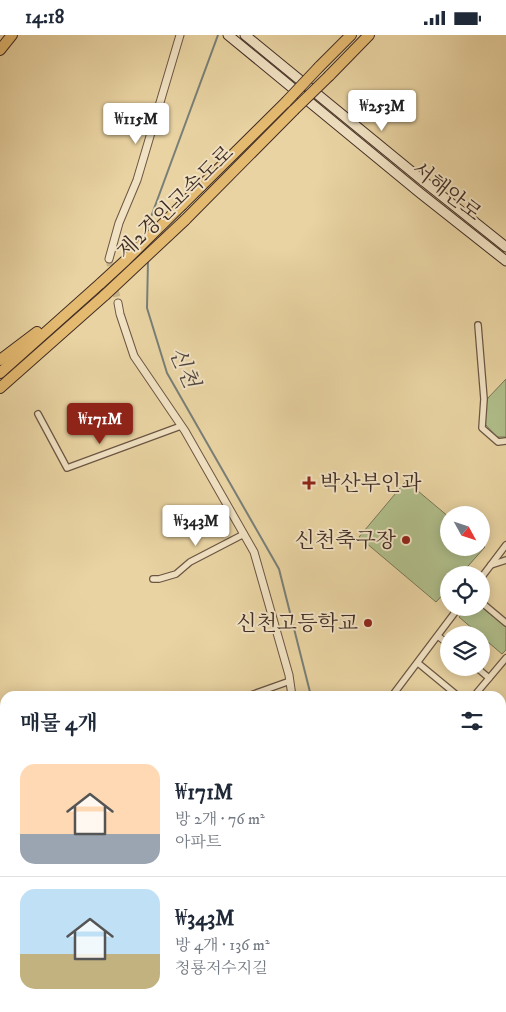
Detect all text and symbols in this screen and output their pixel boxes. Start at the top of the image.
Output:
text: 14:18 [25,6,64,29]
pin: ₩253M [347,89,417,132]
text: ₩253M [359,96,405,116]
pin: ₩115M [101,103,171,145]
text: ₩115M [114,109,158,129]
street label: 제2경인고속도로 [112,140,240,265]
street label: 서해안로 [406,157,486,227]
water label: 신천 [163,343,205,394]
pin: ₩171M [65,403,135,445]
text: ₩171M [78,409,122,429]
place label: 박산부인과 [320,471,422,497]
marker: 박산부인과 [302,476,316,490]
pin: ₩343M [161,505,231,547]
north arrow [440,506,490,556]
map controls [440,506,490,676]
text: ₩343M [173,511,219,531]
place label: 신천축구장 [295,528,397,554]
marker: 신천축구장 [400,534,412,546]
button: locate [440,566,490,616]
place label: 신천고등학교 [236,611,358,637]
marker: 신천고등학교 [362,617,374,629]
button: layers [440,626,490,676]
icon: filters [458,707,486,735]
text: 매물 4개 [20,711,97,737]
text: ₩171M [175,780,233,806]
icon: home [60,784,120,844]
text: 방 2개 · 76 m² [175,809,265,829]
text: 아파트 [175,832,221,852]
text: ₩343M [175,906,234,932]
icon: home [60,909,120,969]
text: 방 4개 · 136 m² [175,935,270,955]
text: 청룡저수지길 [175,958,268,978]

